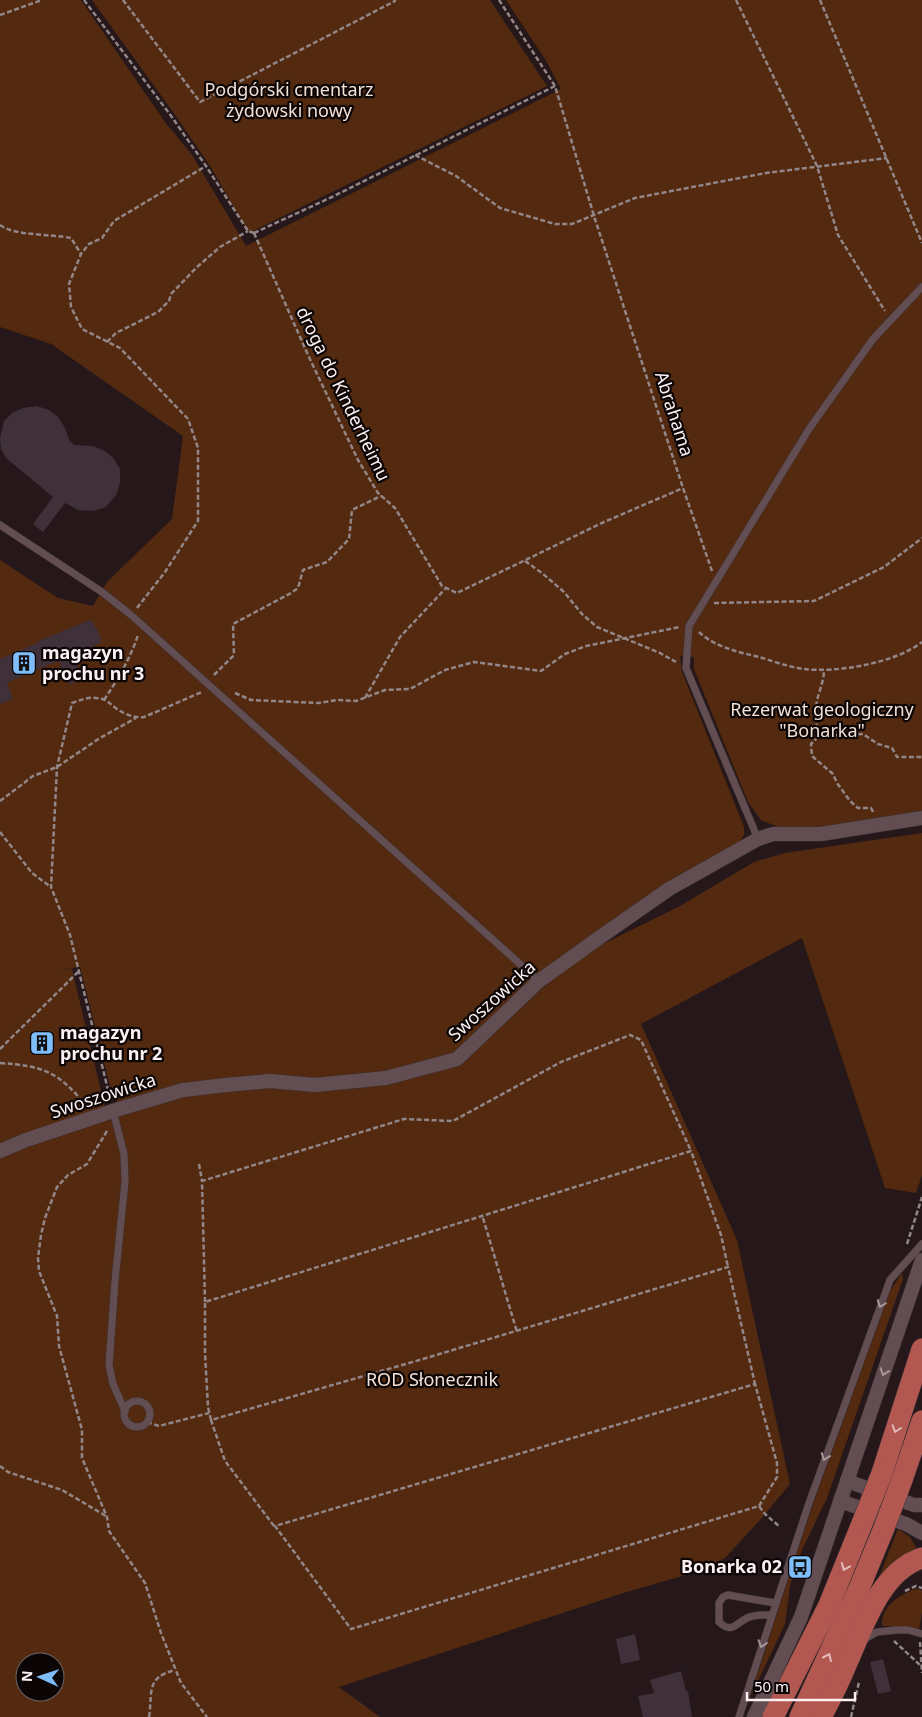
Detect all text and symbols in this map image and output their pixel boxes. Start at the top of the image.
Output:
park label: Podgórski cmentarz żydowski nowy [204,77,374,122]
street label: droga do Kinderheimu [291,302,397,485]
street label: Abrahama [650,368,700,459]
place label: magazyn prochu nr 3 [42,640,144,685]
building icon: magazyn prochu nr 3 [11,650,37,676]
park label: Rezerwat geologiczny "Bonarka" [730,697,915,742]
street label: Swoszowicka [443,955,540,1046]
place label: magazyn prochu nr 2 [60,1020,162,1065]
building icon: magazyn prochu nr 2 [29,1030,55,1056]
street label: Swoszowicka [47,1067,159,1123]
one-way arrow [877,1299,887,1308]
park label: ROD Słonecznik [366,1367,499,1391]
one-way arrow [880,1367,890,1376]
one-way arrow [892,1424,902,1433]
one-way arrow [821,1452,831,1461]
place label: Bonarka 02 [681,1554,782,1578]
bus stop icon: Bonarka 02 [787,1554,813,1580]
one-way arrow [840,1562,850,1570]
one-way arrow [758,1639,768,1648]
north arrow [15,1652,65,1702]
one-way arrow [822,1653,832,1662]
text: N [17,1670,36,1682]
scale bar [747,1670,854,1702]
text: 50 m [754,1676,789,1696]

